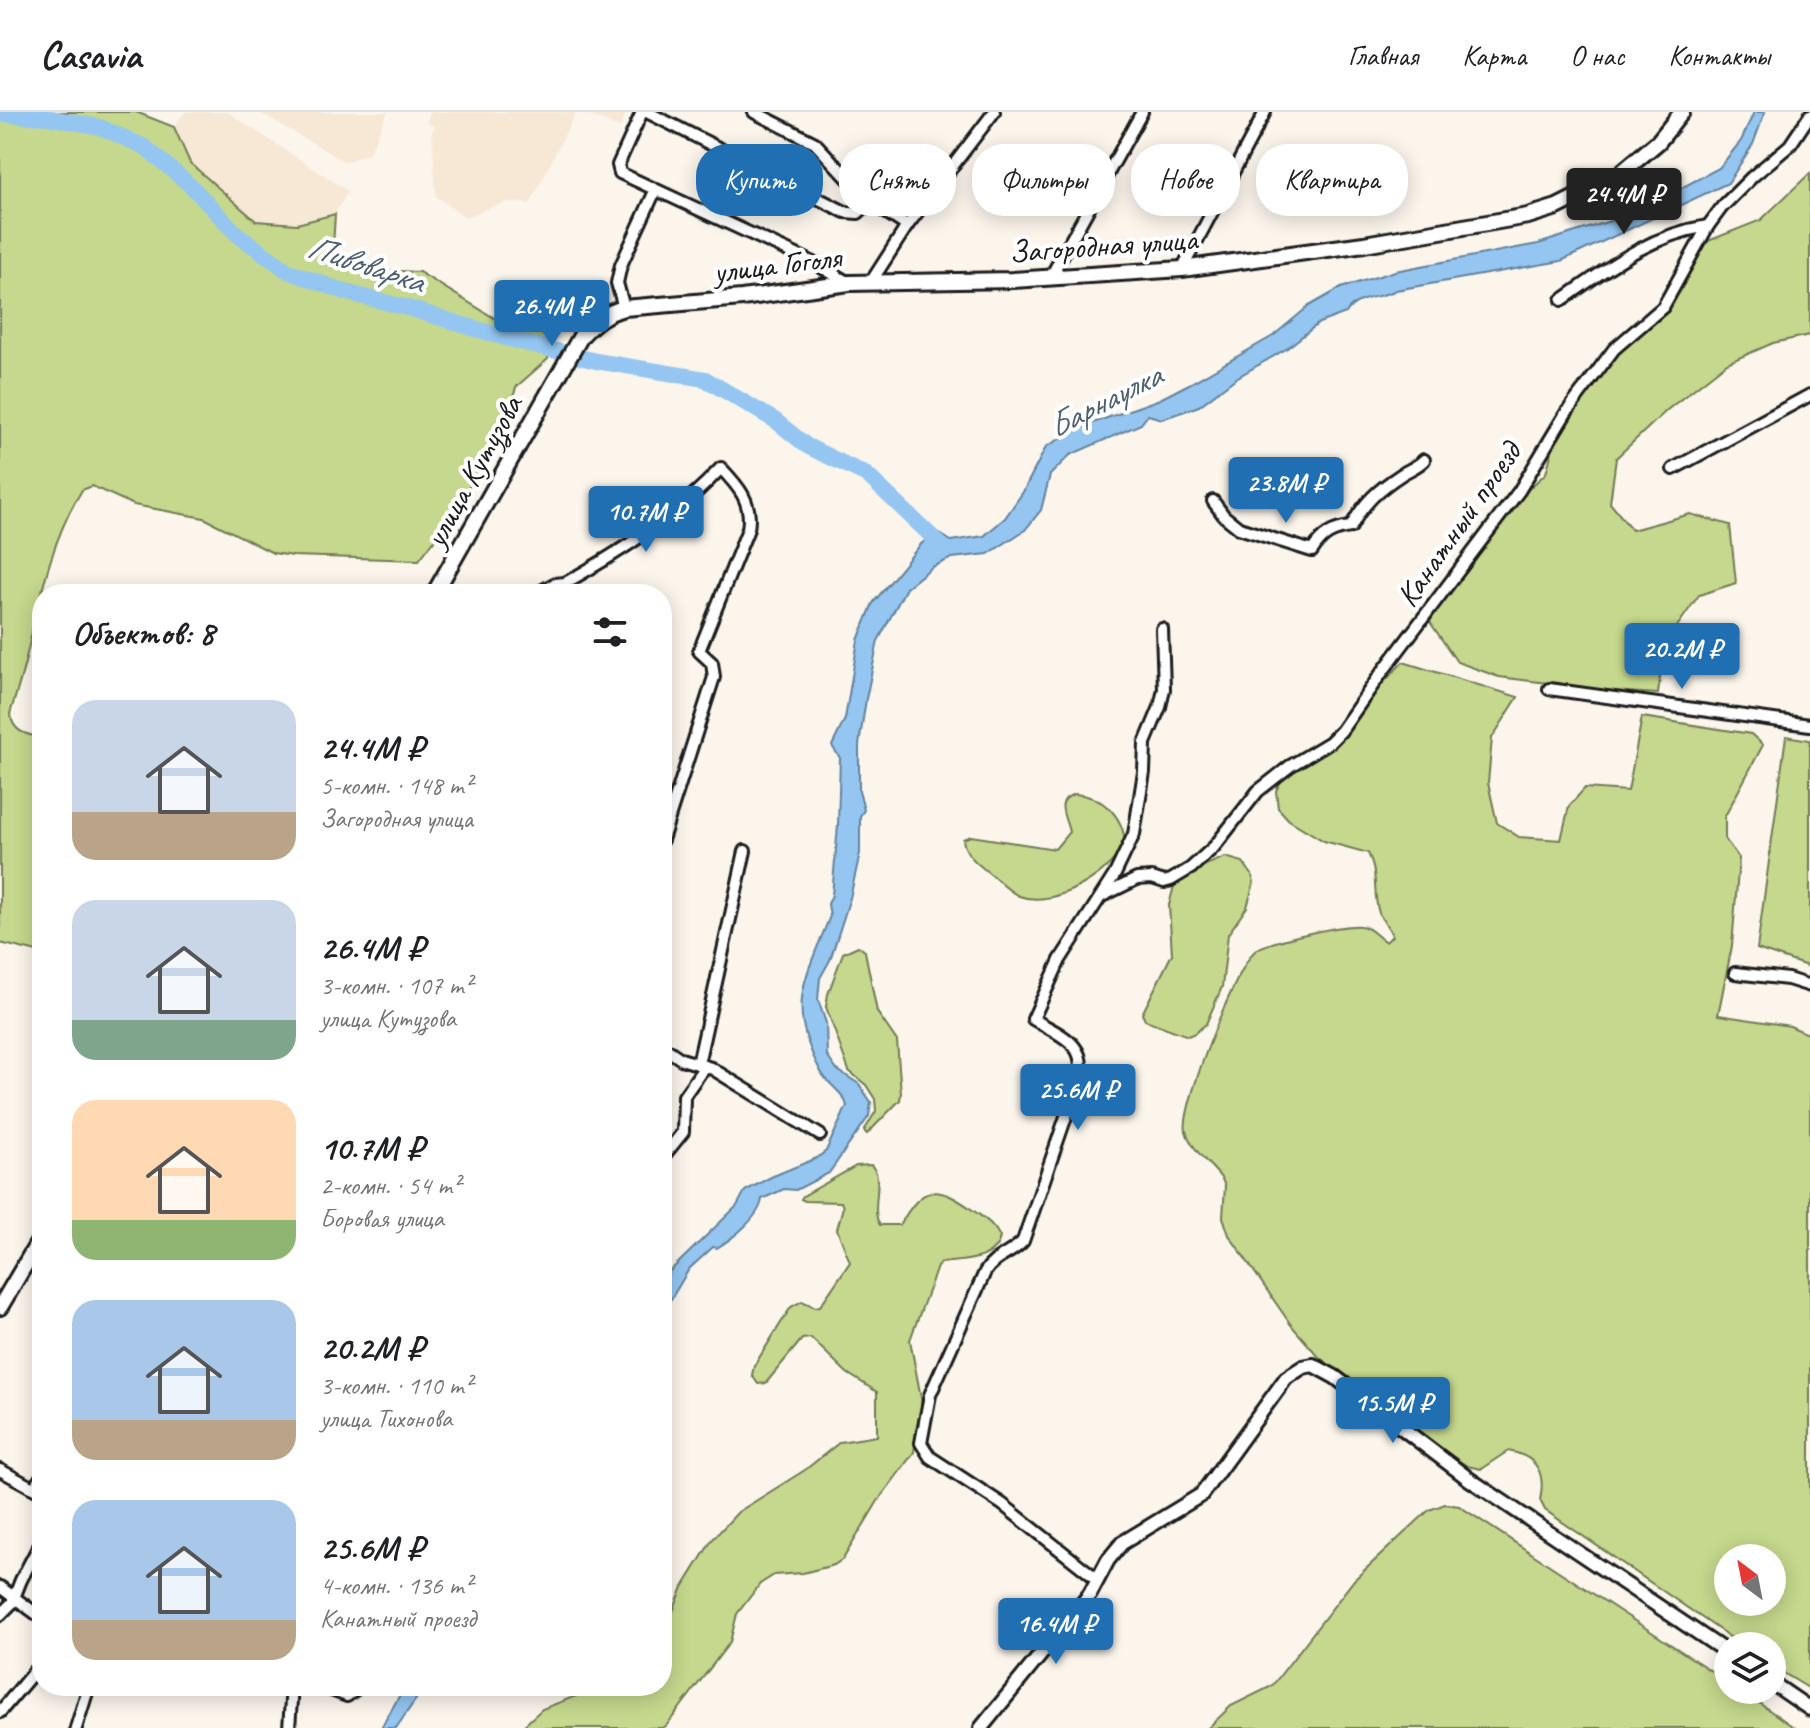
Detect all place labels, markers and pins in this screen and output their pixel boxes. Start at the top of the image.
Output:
pin: 24.4M ₽ [1550,168,1698,236]
pin: 26.4M ₽ [478,280,626,348]
pin: 23.8M ₽ [1212,457,1360,525]
pin: 10.7M ₽ [572,486,720,554]
pin: 20.2M ₽ [1608,623,1756,691]
pin: 25.6M ₽ [1004,1064,1152,1132]
pin: 15.5M ₽ [1319,1377,1467,1445]
pin: 16.4M ₽ [982,1598,1130,1666]

